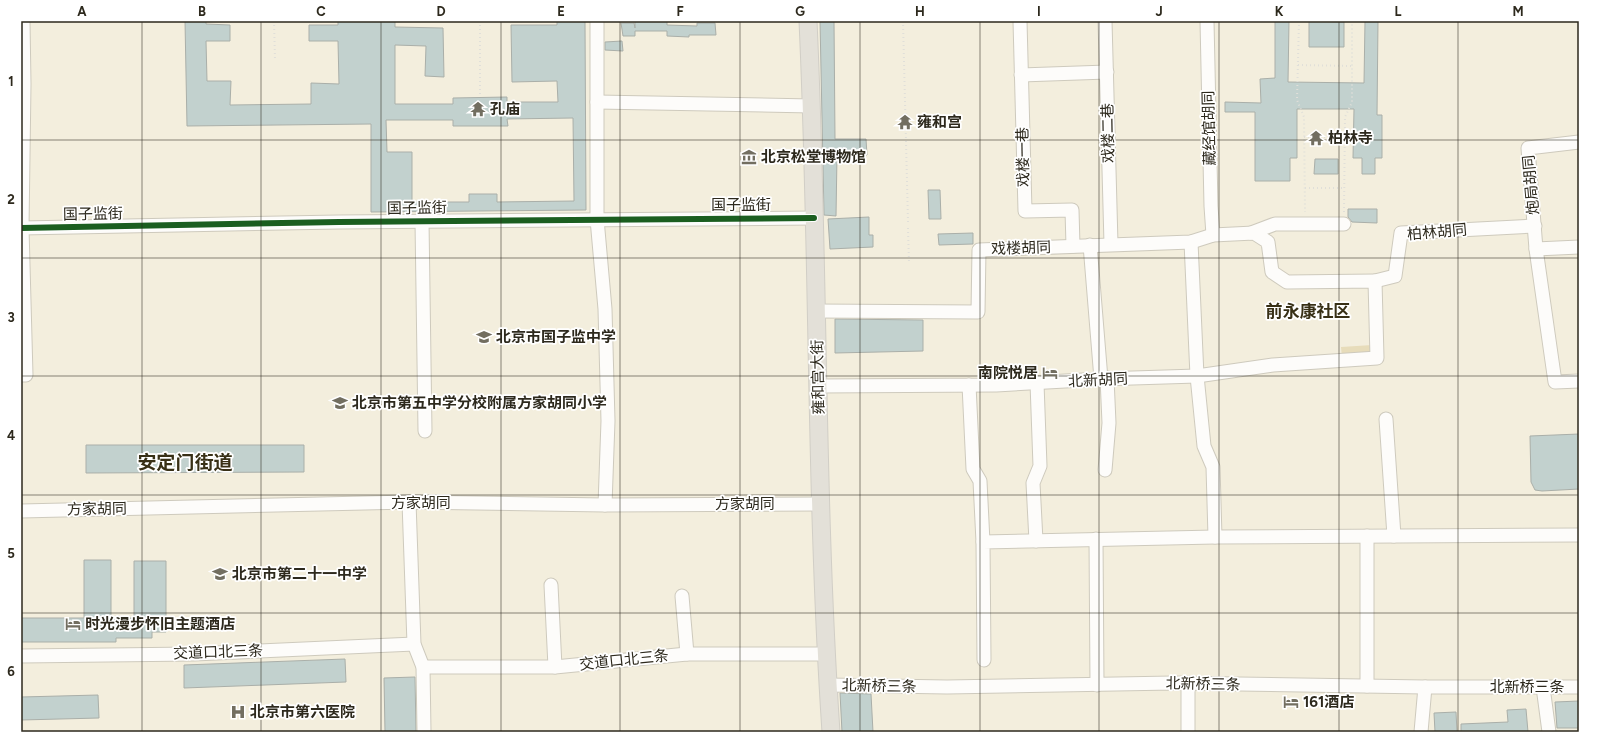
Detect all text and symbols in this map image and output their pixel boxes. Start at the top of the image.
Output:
text: A [77,4,87,19]
text: B [198,4,206,19]
text: C [316,4,326,19]
text: D [436,4,446,19]
text: E [557,4,565,19]
text: F [676,4,684,19]
text: G [795,4,805,19]
text: H [915,4,925,19]
text: I [1037,4,1041,19]
text: J [1155,4,1163,19]
text: K [1275,4,1284,19]
text: L [1395,4,1402,19]
text: M [1512,4,1524,19]
text: 1 [8,74,14,89]
street label: 藏经馆胡同 [1199,90,1219,166]
temple icon: 孔庙 [469,100,487,118]
place label: 孔庙 [490,100,520,118]
street label: 戏楼二巷 [1098,103,1118,163]
temple icon: 雍和宫 [896,113,914,131]
place label: 雍和宫 [917,113,962,131]
street label: 戏楼一巷 [1013,127,1033,187]
temple icon: 柏林寺 [1307,129,1325,147]
place label: 柏林寺 [1328,129,1373,147]
museum icon: 北京松堂博物馆 [740,148,758,166]
place label: 北京松堂博物馆 [761,148,866,166]
street label: 炮局胡同 [1519,154,1543,216]
text: 2 [7,192,15,207]
street label: 国子监街 [711,196,771,214]
street label: 国子监街 [387,198,447,218]
street label: 国子监街 [63,204,123,224]
street label: 柏林胡同 [1406,220,1468,244]
street label: 戏楼胡同 [991,238,1051,258]
district label: 前永康社区 [1266,301,1351,321]
text: 3 [7,310,15,325]
school or university icon: 北京市国子监中学 [475,328,493,346]
place label: 北京市国子监中学 [496,328,616,346]
street label: 雍和宫大街 [808,339,828,415]
place label: 南院悦居 [978,364,1038,382]
hotel icon: 南院悦居 [1041,364,1059,382]
street label: 北新胡同 [1068,369,1128,391]
school or university icon: 北京市第五中学分校附属方家胡同小学 [331,394,349,412]
place label: 北京市第五中学分校附属方家胡同小学 [352,394,607,412]
text: 4 [7,428,15,443]
district label: 安定门街道 [137,451,233,474]
street label: 方家胡同 [391,494,451,512]
street label: 方家胡同 [715,495,775,513]
street label: 方家胡同 [67,499,127,519]
text: 5 [7,546,15,561]
school or university icon: 北京市第二十一中学 [211,565,229,583]
place label: 北京市第二十一中学 [232,565,367,583]
hotel icon: 时光漫步怀旧主题酒店 [64,615,82,633]
place label: 时光漫步怀旧主题酒店 [85,615,235,633]
street label: 交道口北三条 [173,641,263,663]
street label: 交道口北三条 [578,646,670,674]
text: 6 [7,664,15,679]
street label: 北新桥三条 [1165,674,1241,694]
street label: 北新桥三条 [841,676,917,696]
street label: 北新桥三条 [1489,678,1565,696]
hotel icon: 161酒店 [1282,693,1300,711]
place label: 161酒店 [1303,693,1354,711]
hospital icon: 北京市第六医院 [229,703,247,721]
place label: 北京市第六医院 [250,703,355,721]

